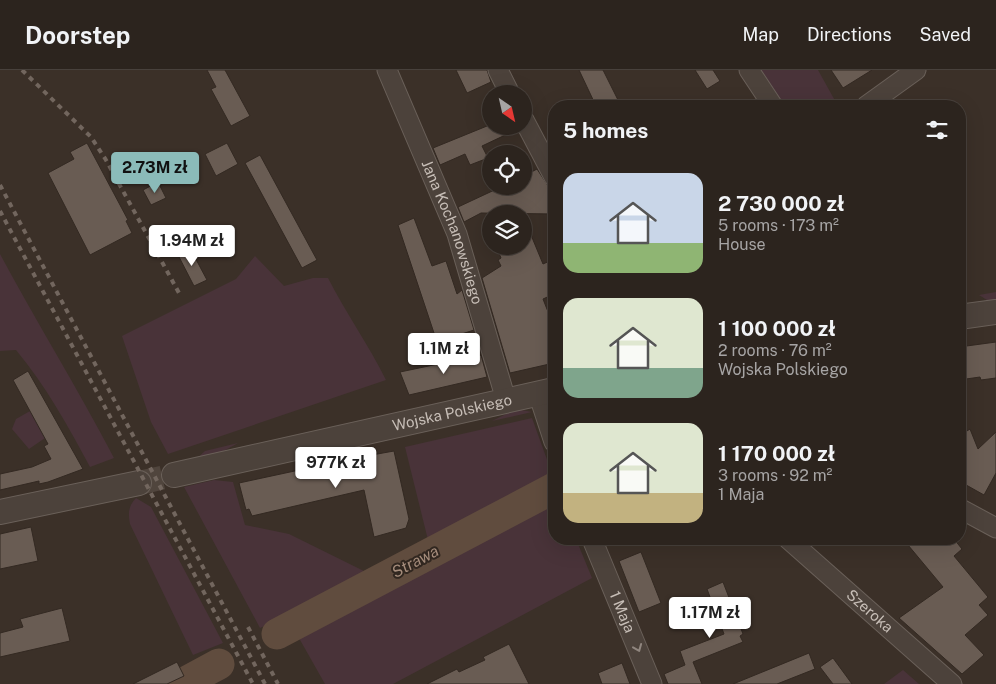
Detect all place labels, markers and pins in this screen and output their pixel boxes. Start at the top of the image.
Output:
pin: 2.73M zł [103,152,207,194]
pin: 1.94M zł [140,224,244,267]
pin: 1.1M zł [398,332,490,375]
pin: 977K zł [290,446,382,489]
pin: 1.17M zł [658,596,762,639]

